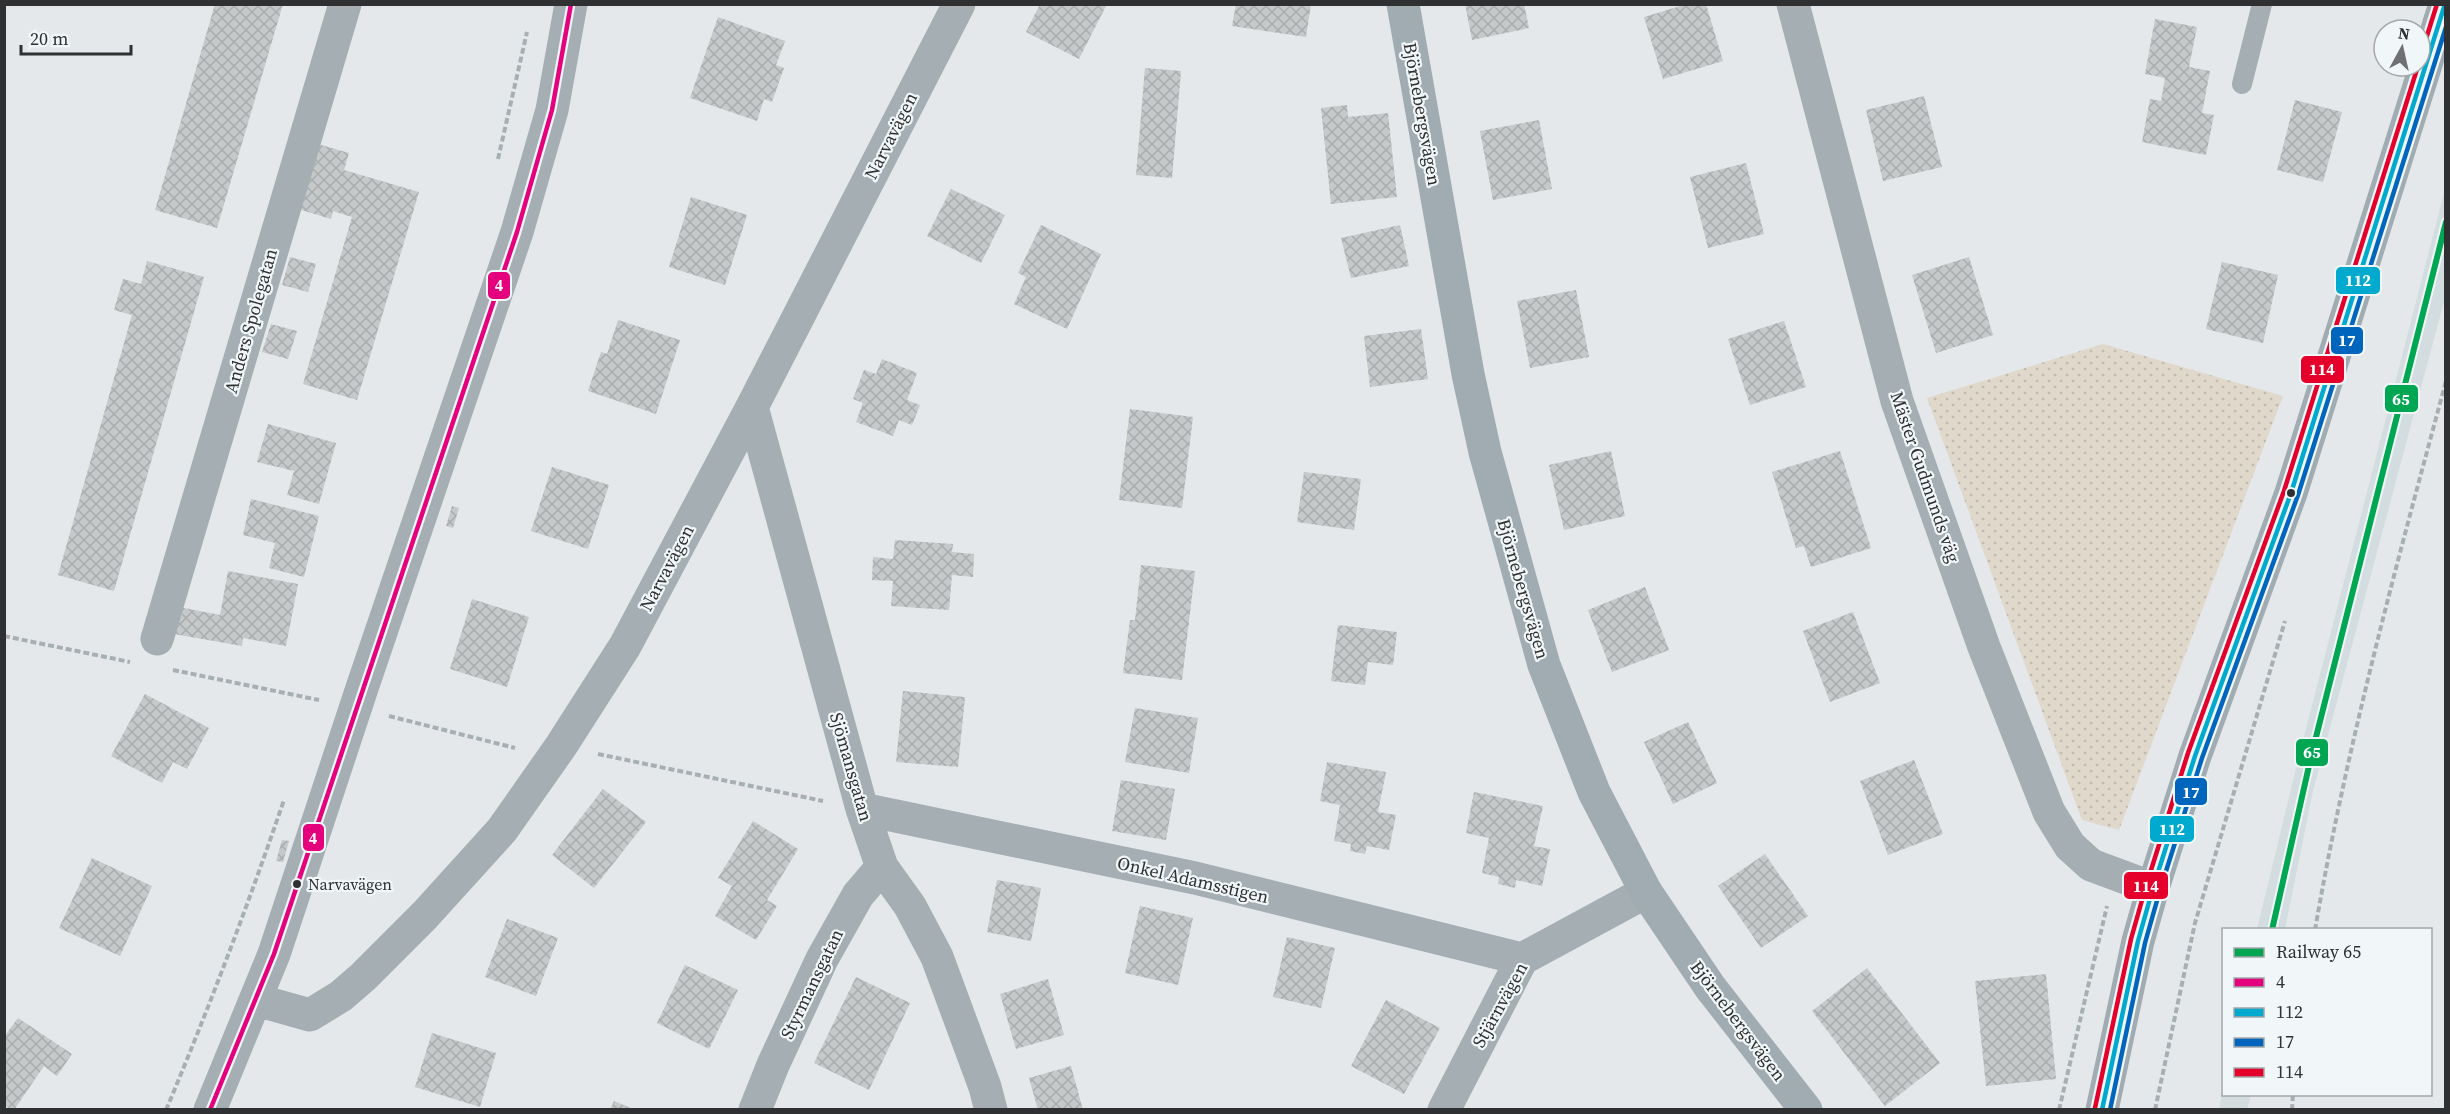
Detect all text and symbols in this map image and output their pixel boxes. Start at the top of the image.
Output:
scale bar [21,18,130,56]
north arrow [2372,18,2432,78]
text: N [2397,21,2412,45]
text: 20 m [30,26,68,51]
street label: Björnebergsvägen [1398,40,1447,187]
street label: Narvavägen [858,88,923,184]
street label: Anders Spolegatan [218,246,283,396]
line badge: 112 [2335,266,2381,295]
text: 112 [2345,269,2371,291]
line badge: 4 [487,271,511,300]
text: 4 [495,274,504,296]
line badge: 17 [2330,326,2364,355]
text: 17 [2338,329,2356,351]
line badge: 114 [2300,355,2345,384]
text: 114 [2309,358,2335,380]
line badge: 65 [2384,384,2419,413]
street label: Mäster Gudmunds väg [1884,388,1966,566]
text: 65 [2392,388,2410,410]
unlabelled marker [2285,487,2297,499]
street label: Björnebergsvägen [1491,516,1555,662]
street label: Narvavägen [633,520,700,615]
street label: Sjömansgatan [824,710,879,824]
line badge: 65 [2295,738,2329,767]
text: 65 [2303,741,2321,763]
line badge: 17 [2174,777,2208,806]
text: 17 [2182,781,2200,803]
line badge: 112 [2149,815,2195,843]
text: 112 [2159,818,2185,840]
line badge: 4 [302,823,325,852]
text: 4 [309,827,318,849]
street label: Onkel Adamsstigen [1115,850,1271,909]
line badge: 114 [2123,871,2169,900]
place label: Narvavägen [308,873,392,895]
text: 114 [2133,875,2159,897]
marker: Narvavägen [291,878,303,890]
street label: Styrmansgatan [774,924,849,1043]
legend [2222,928,2432,1096]
text: Railway 65 [2276,939,2361,964]
street label: Björnebergsvägen [1685,955,1792,1086]
street label: Stjärnvägen [1466,958,1533,1052]
text: 4 [2276,969,2285,994]
text: 112 [2276,999,2303,1024]
text: 17 [2276,1029,2294,1054]
text: 114 [2276,1059,2303,1084]

